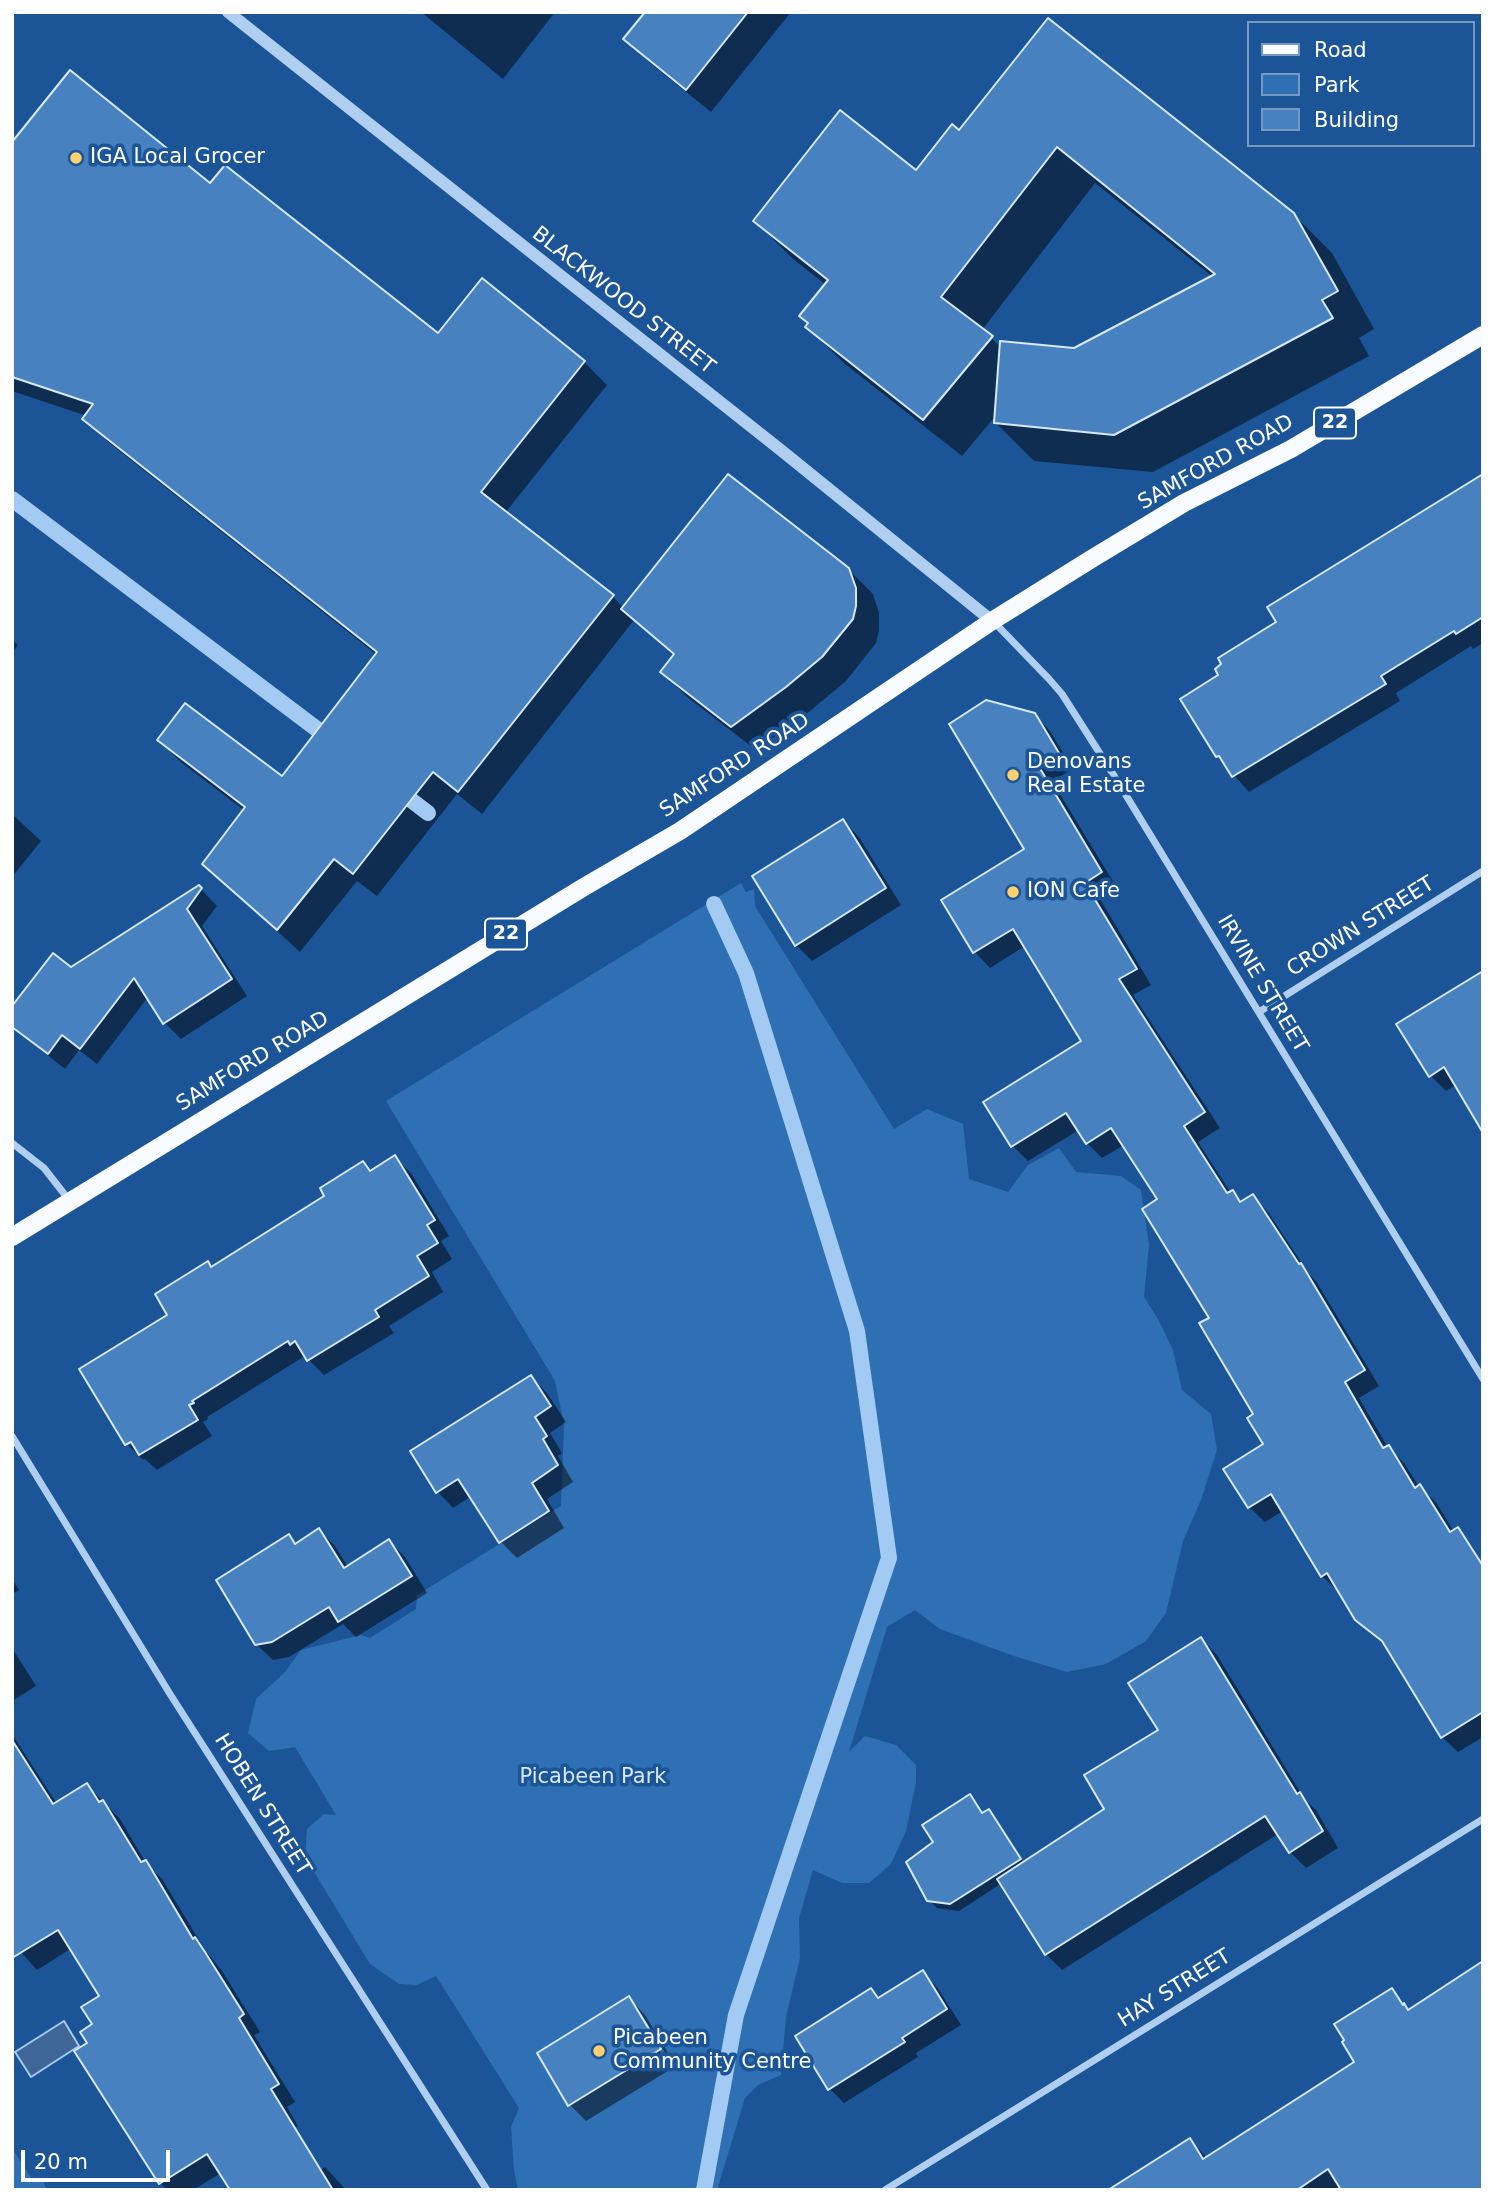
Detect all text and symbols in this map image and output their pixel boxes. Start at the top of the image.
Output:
legend [1246,21,1474,147]
text: Road [1314,38,1367,62]
text: Park [1314,73,1359,97]
text: Building [1314,108,1399,132]
place label: IGA Local Grocer [90,145,265,171]
marker: IGA Local Grocer [68,150,84,166]
street label: BLACKWOOD STREET [527,222,719,380]
road number: 22 [1314,408,1356,438]
street label: SAMFORD ROAD [1134,410,1298,516]
street label: SAMFORD ROAD [655,708,815,824]
place label: Denovans Real Estate [1027,750,1145,800]
marker: Denovans Real Estate [1005,767,1021,783]
street label: CROWN STREET [1283,872,1439,982]
place label: ION Cafe [1027,879,1120,905]
marker: ION Cafe [1005,884,1021,900]
street label: IRVINE STREET [1211,911,1313,1057]
road number: 22 [485,918,527,950]
street label: SAMFORD ROAD [172,1007,334,1117]
street label: HOBEN STREET [208,1729,316,1881]
park label: Picabeen Park [520,1765,666,1791]
street label: HAY STREET [1114,1944,1236,2034]
place label: Picabeen Community Centre [613,2026,811,2076]
marker: Picabeen Community Centre [591,2043,607,2059]
scale bar [24,2136,173,2180]
text: 20 m [34,2150,88,2174]

